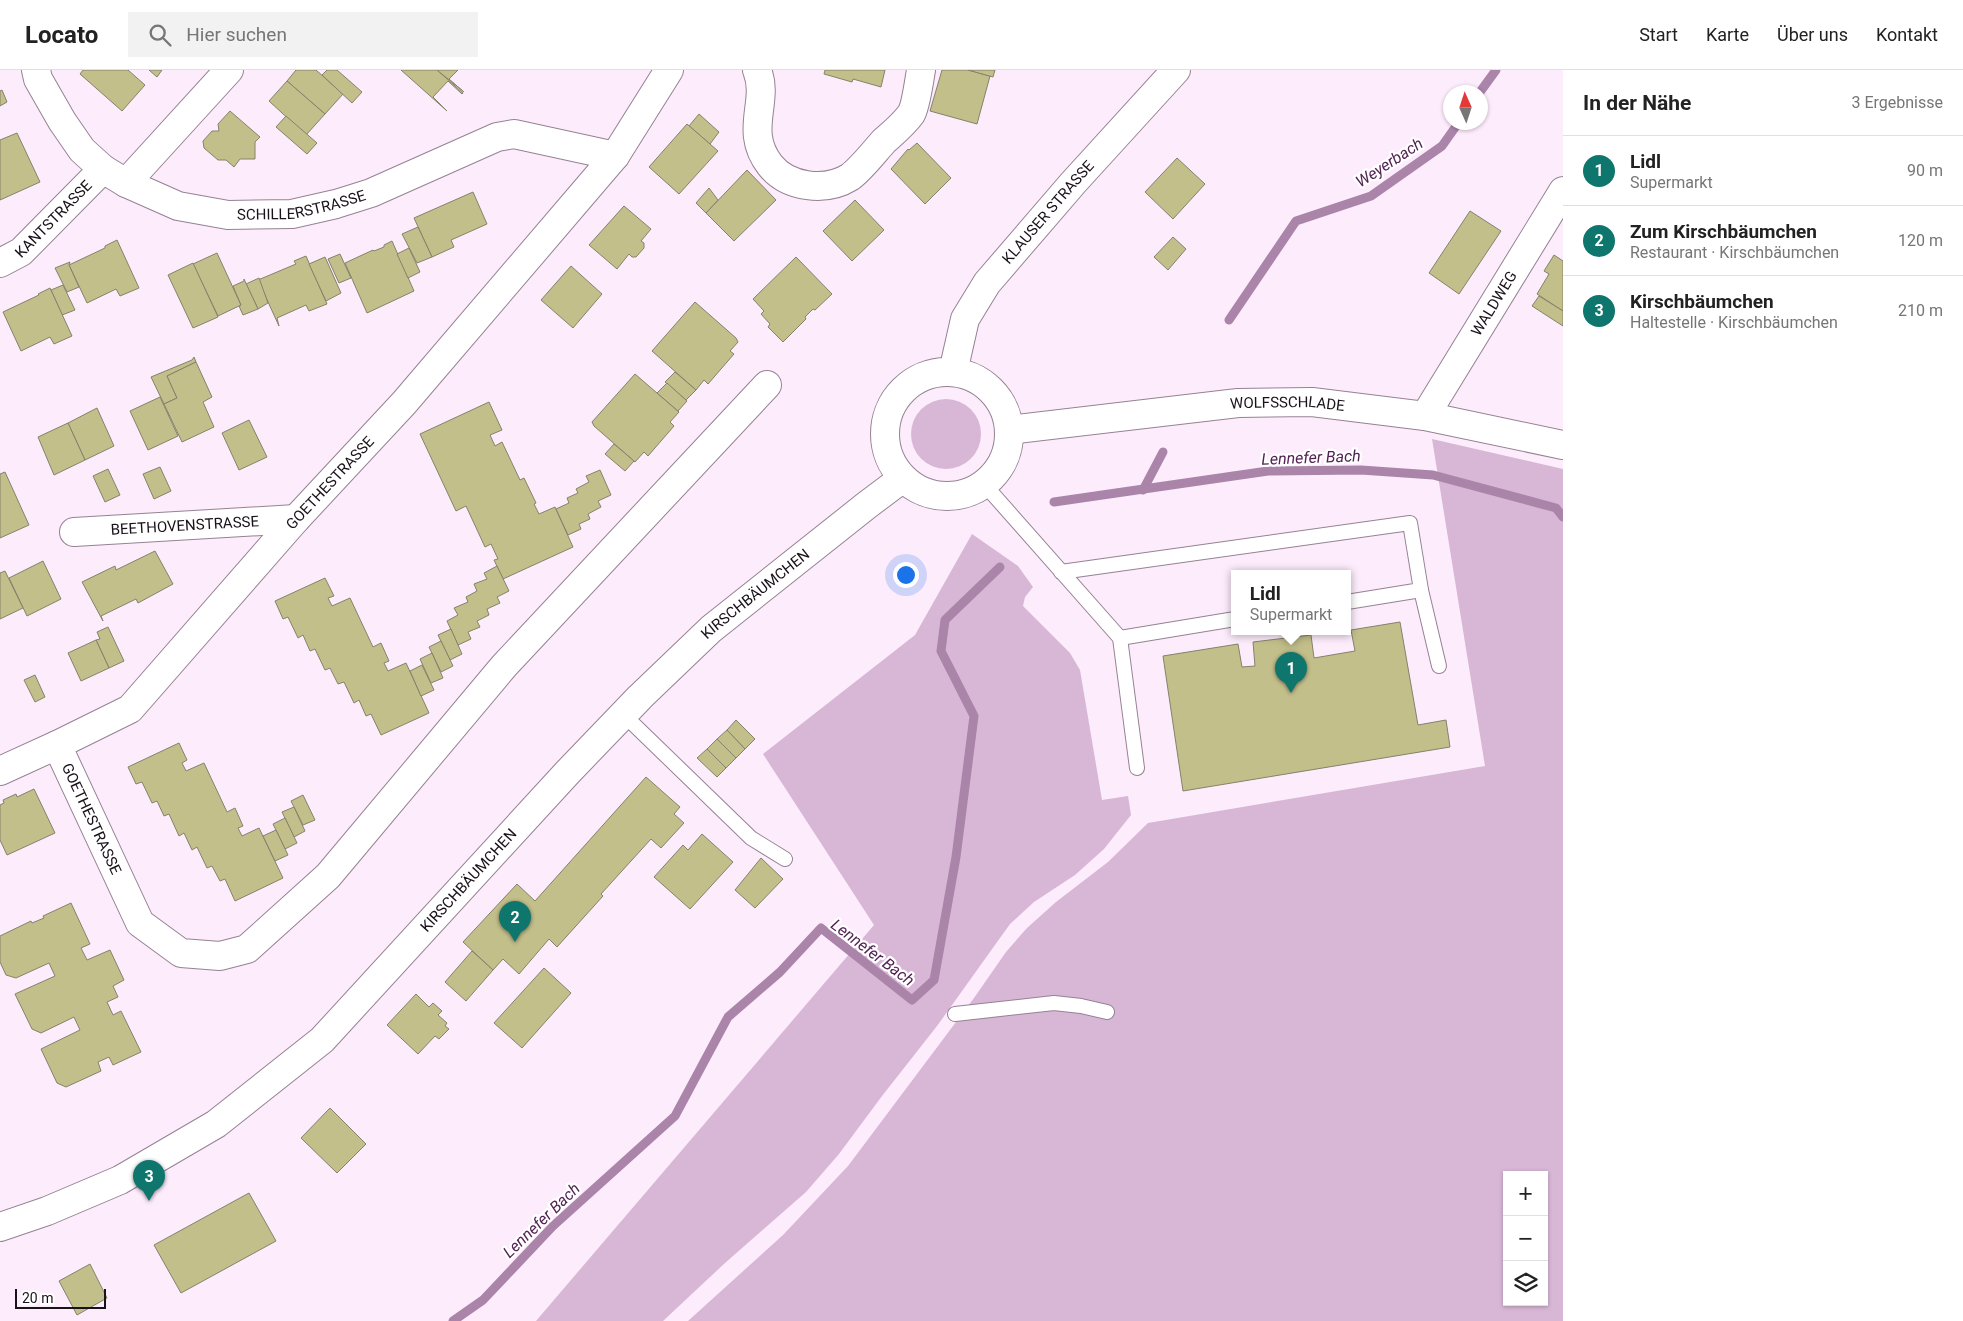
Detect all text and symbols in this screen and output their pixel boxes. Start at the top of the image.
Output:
search box [128,12,478,57]
text: Locato [25,21,98,49]
icon: search [146,21,174,49]
text: Hier suchen [186,23,287,46]
text: Start [1639,24,1678,45]
text: Karte [1706,24,1749,45]
text: Über uns [1777,24,1848,45]
text: Kontakt [1876,24,1938,45]
north arrow [1443,85,1488,130]
text: In der Nähe [1583,91,1691,115]
text: 3 Ergebnisse [1851,93,1943,112]
water label: Weyerbach [1352,134,1426,191]
text: Lidl [1630,150,1661,173]
street label: KLAUSER STRASSE [999,157,1098,268]
text: 1 [1594,161,1604,180]
text: 90 m [1907,161,1943,180]
text: Supermarkt [1630,173,1713,192]
street label: KANTSTRASSE [11,176,96,262]
street label: SCHILLERSTRASSE [237,186,368,224]
text: Zum Kirschbäumchen [1630,220,1817,243]
text: 2 [1594,231,1604,250]
text: 120 m [1898,231,1943,250]
text: Restaurant · Kirschbäumchen [1630,243,1839,262]
street label: WALDWEG [1467,268,1521,339]
text: Kirschbäumchen [1630,290,1774,313]
text: 3 [1594,301,1604,320]
text: 210 m [1898,301,1943,320]
text: Haltestelle · Kirschbäumchen [1630,313,1838,332]
street label: WOLFSSCHLADE [1229,393,1346,415]
street label: GOETHESTRASSE [282,432,378,533]
water label: Lennefer Bach [1261,446,1361,469]
street label: BEETHOVENSTRASSE [110,512,260,539]
street label: KIRSCHBÄUMCHEN [697,545,813,643]
your location [893,562,919,588]
popup [1231,570,1351,635]
text: Lidl [1250,582,1281,605]
text: Supermarkt [1250,605,1332,624]
pin: 1 [1275,652,1307,693]
street label: GOETHESTRASSE [58,760,125,878]
street label: KIRSCHBÄUMCHEN [417,825,520,936]
pin: 2 [499,901,531,942]
water label: Lennefer Bach [827,915,918,990]
pin: 3 [133,1160,165,1201]
map controls [1503,1171,1548,1306]
button: + [1503,1171,1548,1216]
water label: Lennefer Bach [499,1179,584,1262]
button: − [1503,1216,1548,1261]
button: layers [1503,1261,1548,1306]
scale bar [15,1286,106,1309]
text: 20 m [22,1290,54,1306]

